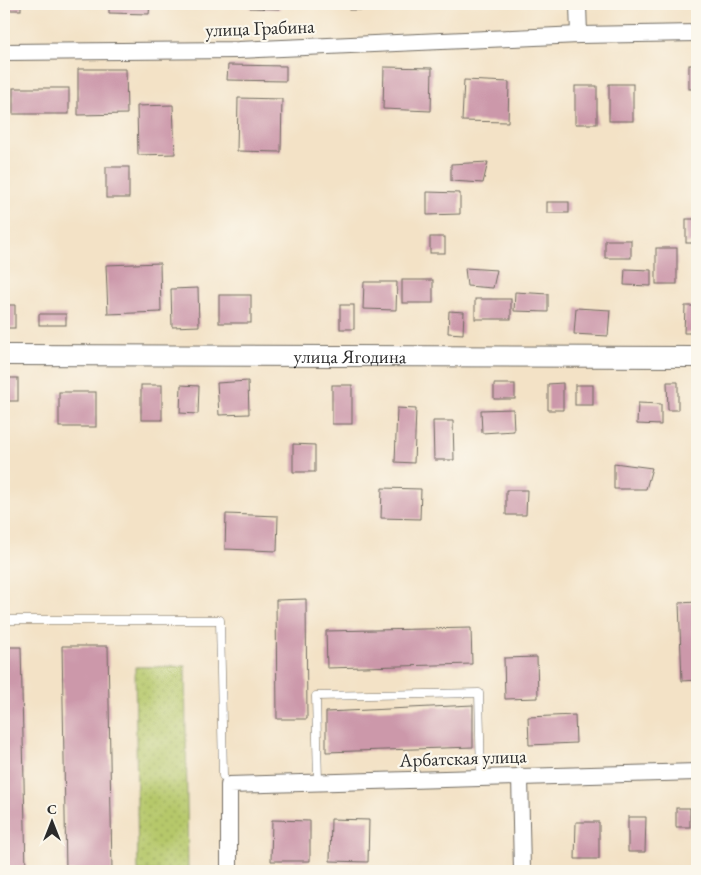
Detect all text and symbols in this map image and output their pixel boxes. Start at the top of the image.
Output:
street label: улица Грабина [205,14,315,42]
street label: улица Ягодина [294,343,407,369]
street label: Арбатская улица [398,743,528,773]
north arrow [28,798,78,848]
text: С [47,800,57,818]

